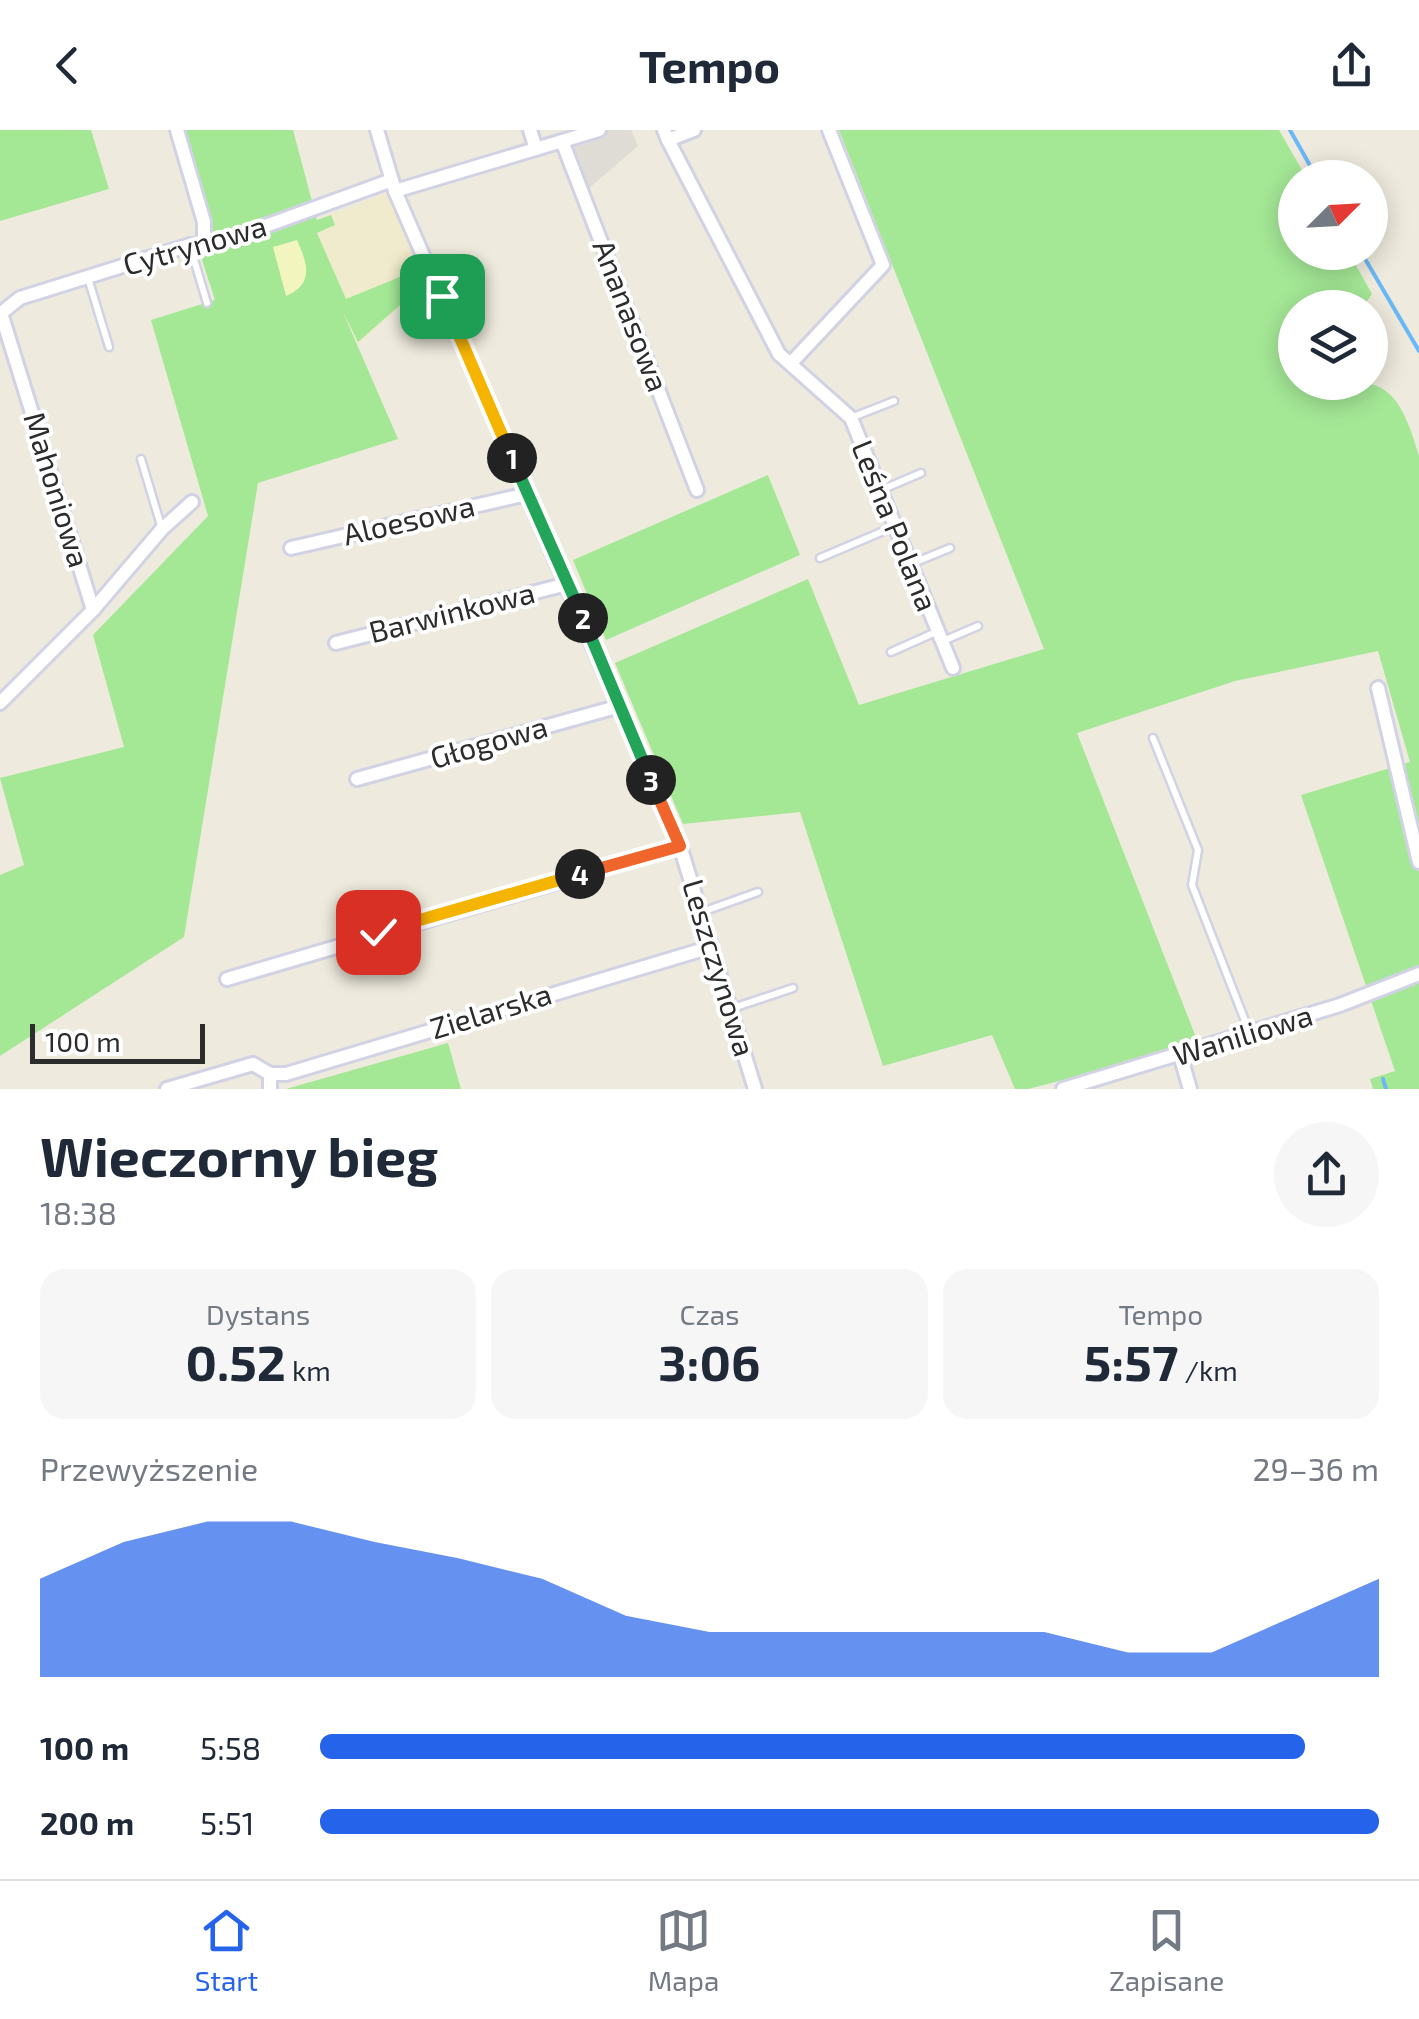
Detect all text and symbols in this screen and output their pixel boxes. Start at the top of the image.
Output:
icon: back [40,38,95,93]
text: Tempo [639,38,780,92]
icon: share [1324,38,1379,93]
north arrow [1278,160,1388,270]
map controls [1278,160,1388,400]
street label: Cytrynowa [119,206,270,282]
street label: Ananasowa [586,234,677,396]
pin [400,254,485,339]
icon: arrive [415,269,470,324]
button: layers [1278,290,1388,400]
street label: Mahoniowa [17,408,99,571]
pin: 1 [487,433,537,483]
street label: Leśna Polana [845,435,946,616]
text: 1 [506,441,518,475]
street label: Aloesowa [339,486,478,552]
street label: Barwinkowa [365,573,538,649]
pin: 2 [558,593,608,643]
text: 2 [575,601,591,635]
street label: Głogowa [426,707,551,775]
pin: 3 [626,755,676,805]
text: 3 [643,763,659,797]
pin: 4 [555,849,605,899]
text: 4 [571,857,589,891]
street label: Leszczynowa [676,875,764,1060]
pin [336,890,421,975]
icon: check [351,905,406,960]
street label: Zielarska [425,975,555,1046]
street label: Waniliowa [1168,996,1316,1072]
scale bar [30,1019,205,1064]
text: 100 m [45,1024,121,1058]
text: Wieczorny bieg [40,1122,438,1188]
button: share [1274,1122,1379,1227]
text: 18:38 [40,1193,117,1231]
text: Dystans [206,1297,310,1331]
text: Czas [680,1297,739,1331]
text: Tempo [1118,1297,1203,1331]
text: 0.52 [185,1331,286,1391]
text: 3:06 [658,1331,761,1391]
text: 5:57 [1084,1331,1178,1391]
text: km [286,1353,331,1387]
text: /km [1178,1353,1238,1387]
text: Przewyższenie [40,1449,258,1487]
text: 29–36 m [1253,1449,1379,1487]
text: 100 m [40,1728,129,1766]
text: 5:58 [200,1728,261,1766]
text: 200 m [40,1803,134,1841]
text: 5:51 [200,1803,255,1841]
tab: Start [195,1903,258,1997]
tab: Mapa [648,1903,719,1997]
tab: Zapisane [1109,1903,1224,1997]

